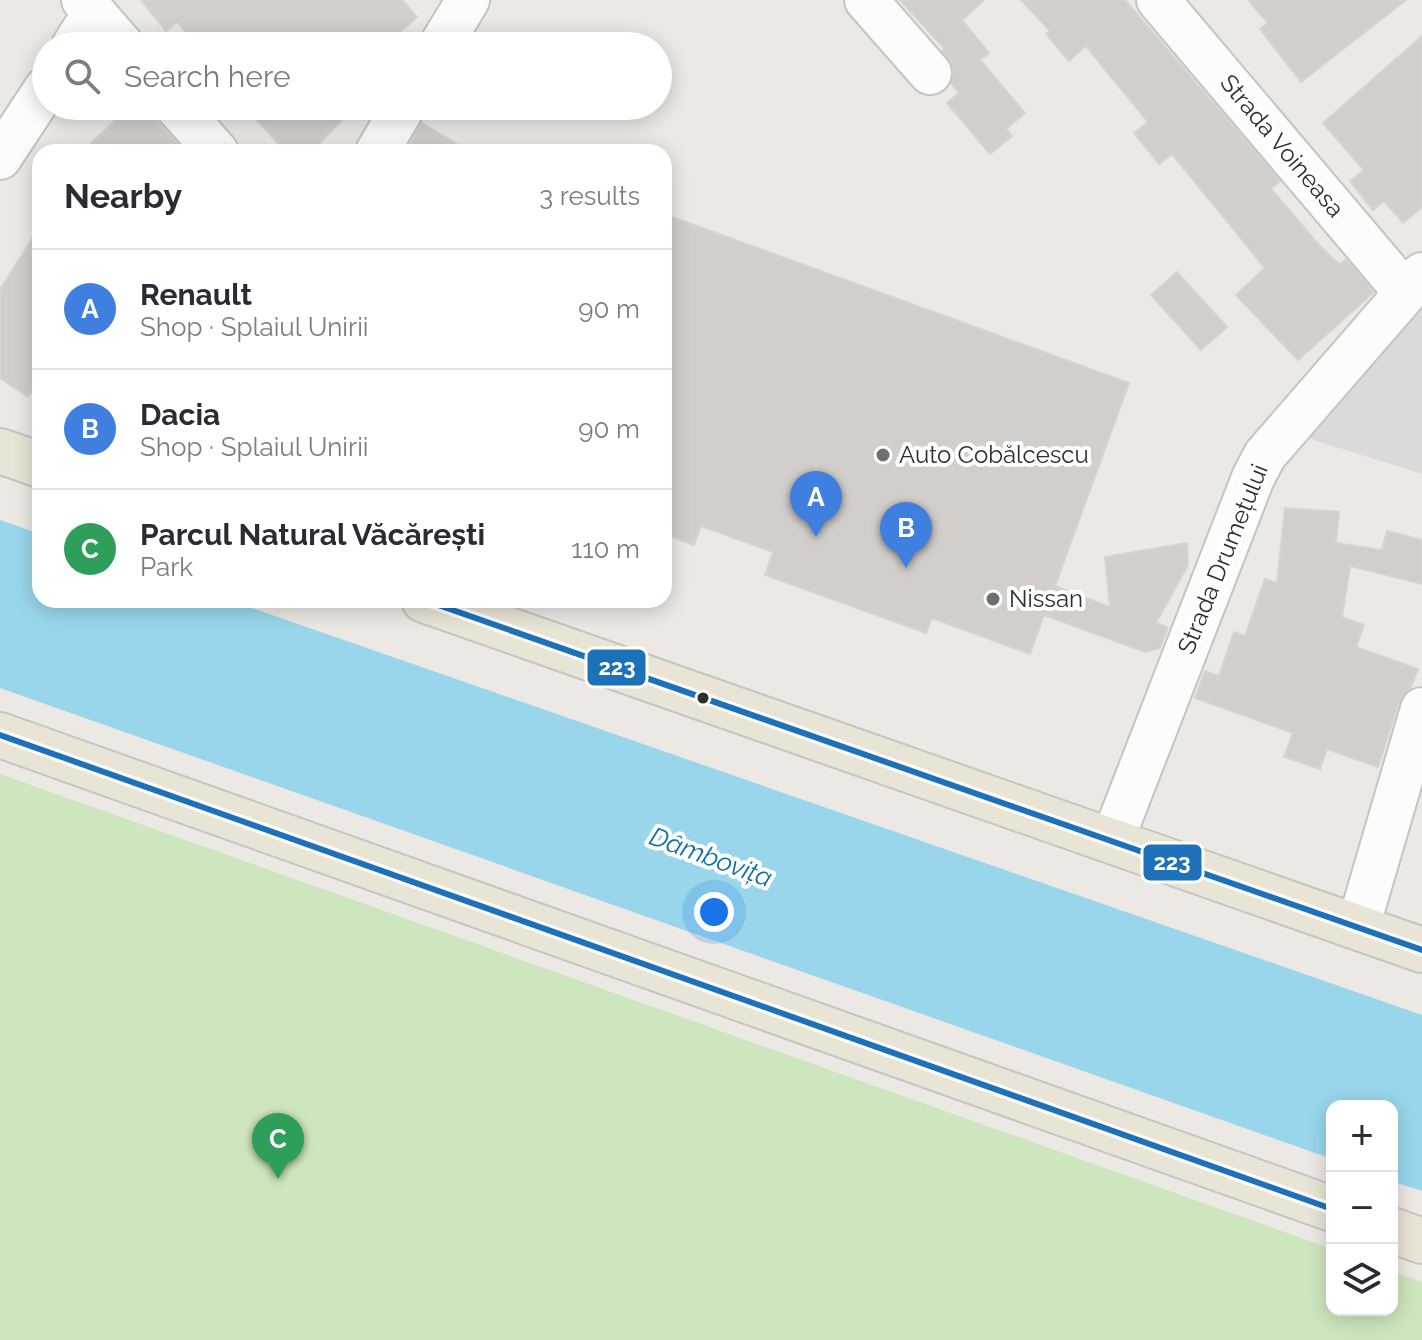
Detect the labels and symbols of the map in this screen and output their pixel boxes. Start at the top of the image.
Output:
street label: Strada Voineasa [1214,68,1350,223]
place label: Auto Cobălcescu [899,440,1089,469]
marker: Auto Cobălcescu [874,446,892,464]
street label: Strada Drumețului [1171,460,1274,658]
pin: A [790,471,842,537]
pin: B [880,502,932,568]
place label: Nissan [1009,584,1083,613]
marker: Nissan [984,590,1002,608]
line badge: 223 [586,648,647,687]
text: 223 [598,654,636,680]
unlabelled marker [695,690,711,706]
water label: Dâmbovița [646,821,776,893]
line badge: 223 [1142,843,1203,882]
text: 223 [1153,849,1191,875]
your location [694,892,734,932]
pin: C [252,1113,304,1179]

